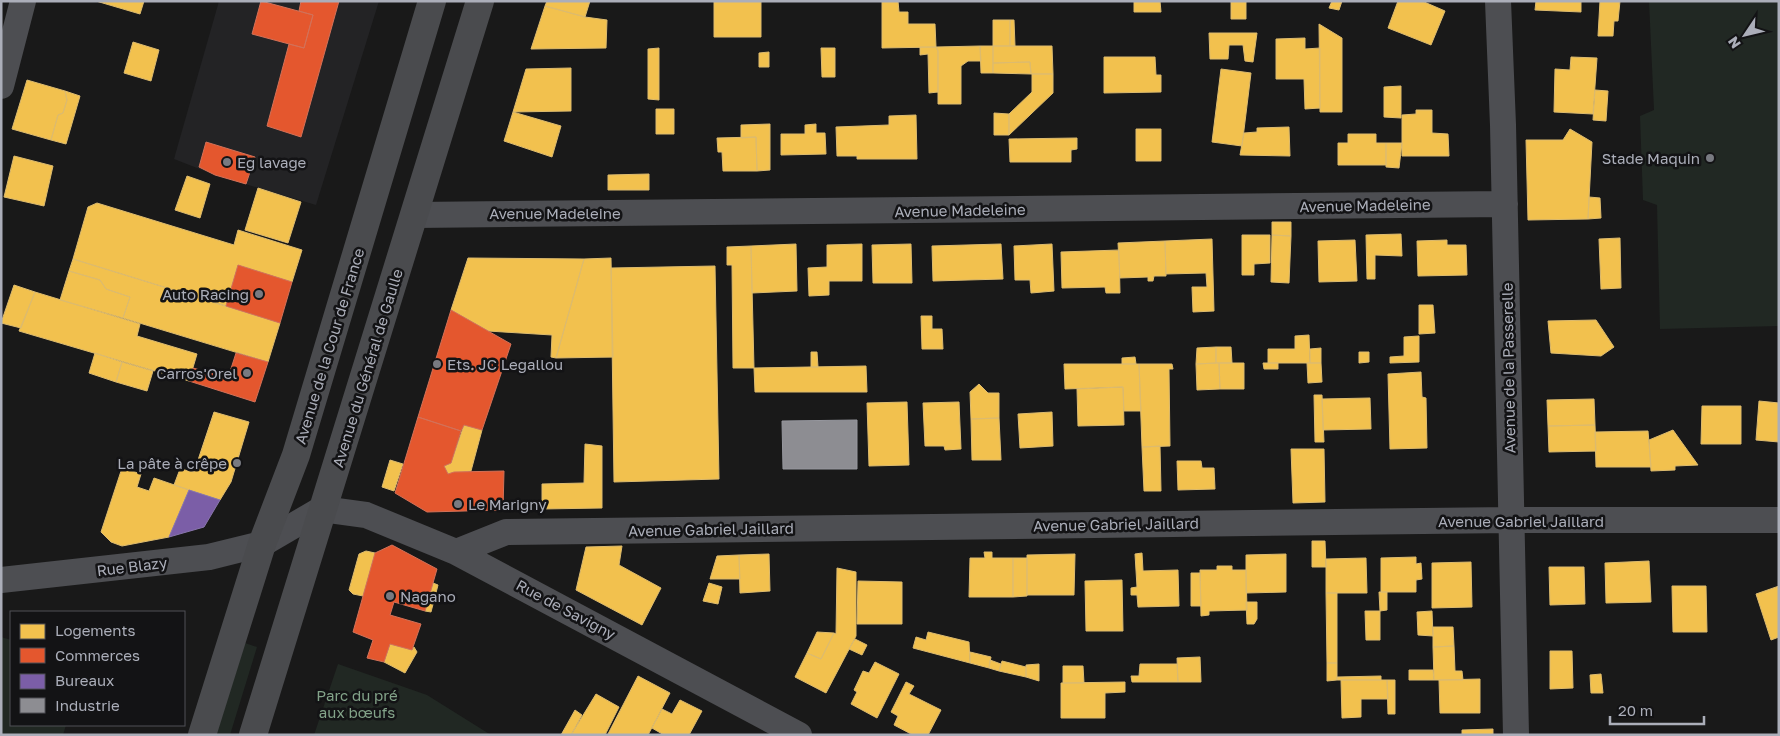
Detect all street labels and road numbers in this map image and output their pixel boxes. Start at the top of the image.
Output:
street label: Avenue Madeleine [1299,195,1431,215]
street label: Avenue Madeleine [894,200,1026,220]
street label: Avenue Madeleine [489,204,621,222]
street label: Avenue de la Cour de France [291,245,368,446]
street label: Avenue du Général de Gaulle [328,266,406,469]
street label: Avenue de la Passerelle [1498,282,1518,453]
street label: Avenue Gabriel Jaillard [1438,512,1604,530]
street label: Avenue Gabriel Jaillard [1033,514,1199,534]
street label: Avenue Gabriel Jaillard [628,519,794,539]
street label: Rue Blazy [96,553,169,579]
street label: Rue de Savigny [513,575,619,643]

